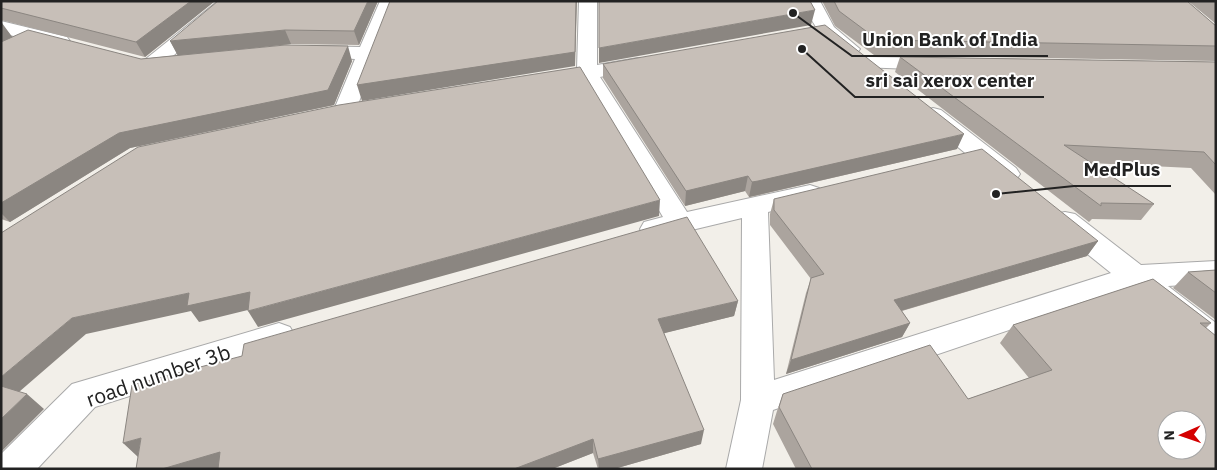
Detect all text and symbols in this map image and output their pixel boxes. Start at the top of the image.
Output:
callout: Union Bank of India [852,22,1048,56]
text: Union Bank of India [862,27,1038,51]
callout: sri sai xerox center [855,63,1044,97]
text: sri sai xerox center [866,68,1035,92]
callout: MedPlus [1074,152,1171,186]
text: MedPlus [1084,157,1160,181]
street label: road number 3b [82,337,234,413]
north arrow [1157,410,1207,460]
text: N [1160,430,1178,441]

